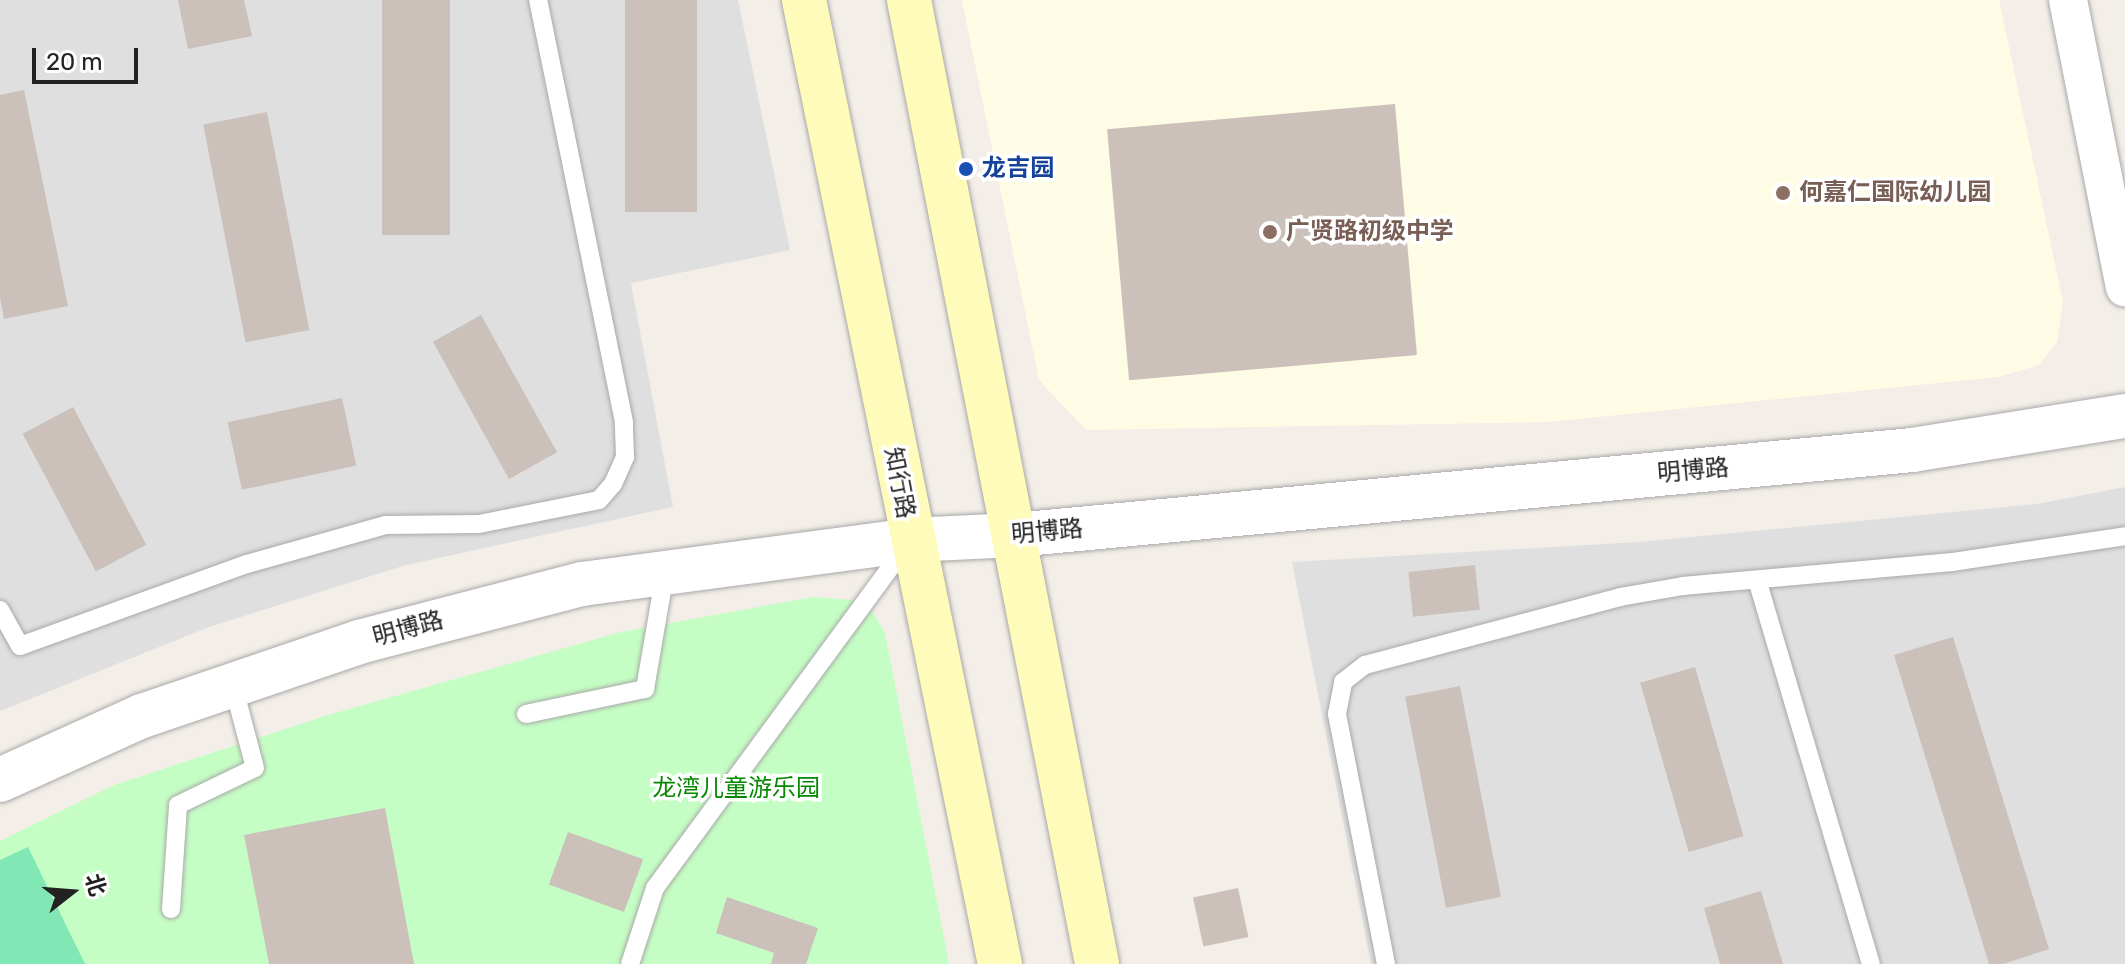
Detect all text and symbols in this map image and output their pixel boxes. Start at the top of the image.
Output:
scale bar [36,32,142,82]
text: 20 m [46,48,103,76]
place label: 龙吉园 [982,155,1054,183]
marker: 龙吉园 [957,160,975,178]
place label: 何嘉仁国际幼儿园 [1799,179,1991,207]
marker: 何嘉仁国际幼儿园 [1774,184,1792,202]
place label: 广贤路初级中学 [1286,218,1454,246]
marker: 广贤路初级中学 [1261,223,1279,241]
street label: 知行路 [878,445,920,521]
street label: 明博路 [1656,454,1730,488]
street label: 明博路 [1010,515,1084,549]
street label: 明博路 [369,606,447,652]
park label: 龙湾儿童游乐园 [652,775,820,803]
north arrow [32,852,112,932]
text: 北 [79,870,112,899]

